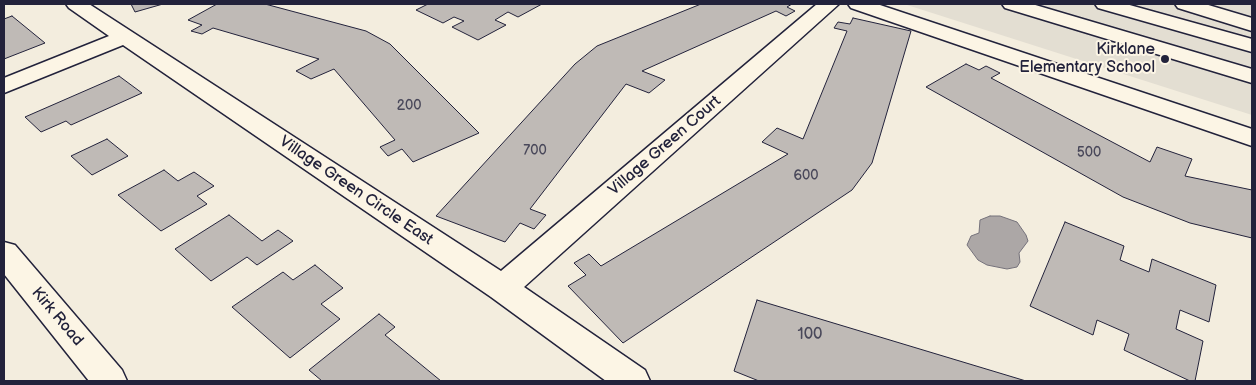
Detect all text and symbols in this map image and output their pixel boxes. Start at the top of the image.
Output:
place label: Kirklane Elementary School [1019,40,1155,78]
marker: Kirklane Elementary School [1159,53,1171,65]
street label: Village Green Court [605,92,725,200]
house number: 200 [397,98,421,114]
street label: Village Green Circle East [275,132,437,250]
house number: 700 [523,143,547,159]
house number: 500 [1077,145,1101,161]
house number: 600 [793,168,819,184]
street label: Kirk Road [27,284,87,350]
house number: 100 [797,325,823,345]

